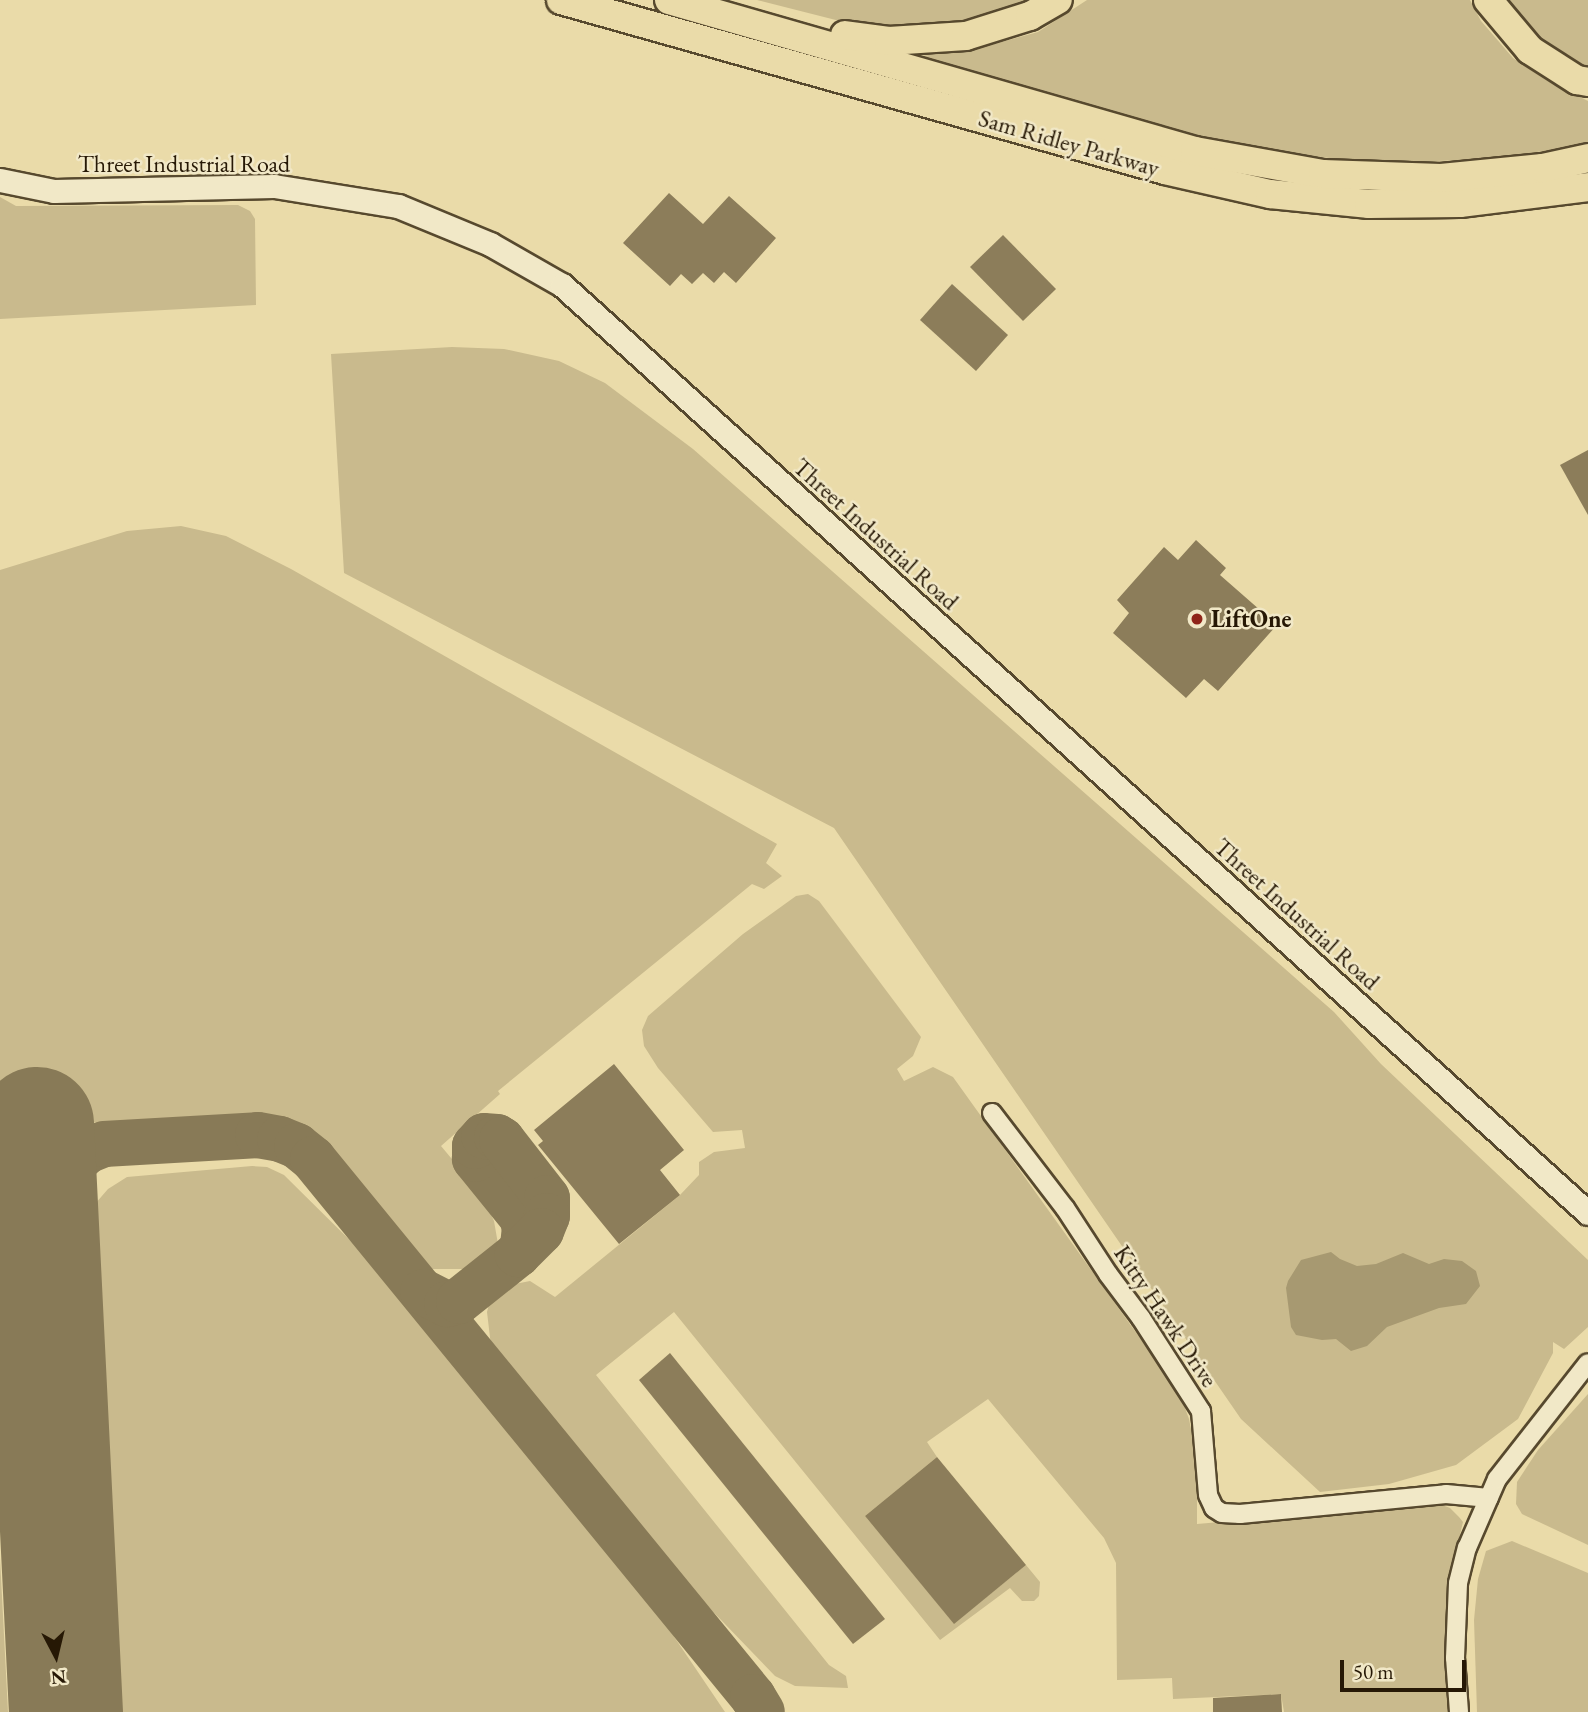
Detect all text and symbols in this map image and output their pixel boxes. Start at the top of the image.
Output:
street label: Sam Ridley Parkway [975,103,1163,183]
street label: Threet Industrial Road [78,150,290,178]
street label: Threet Industrial Road [787,452,965,616]
place label: LiftOne [1211,605,1292,633]
marker: LiftOne [1189,611,1205,627]
street label: Threet Industrial Road [1208,832,1386,996]
street label: Kitty Hawk Drive [1108,1240,1224,1392]
north arrow [21,1621,91,1691]
scale bar [1343,1646,1469,1690]
text: 50 m [1353,1658,1394,1685]
text: N [49,1664,68,1691]

